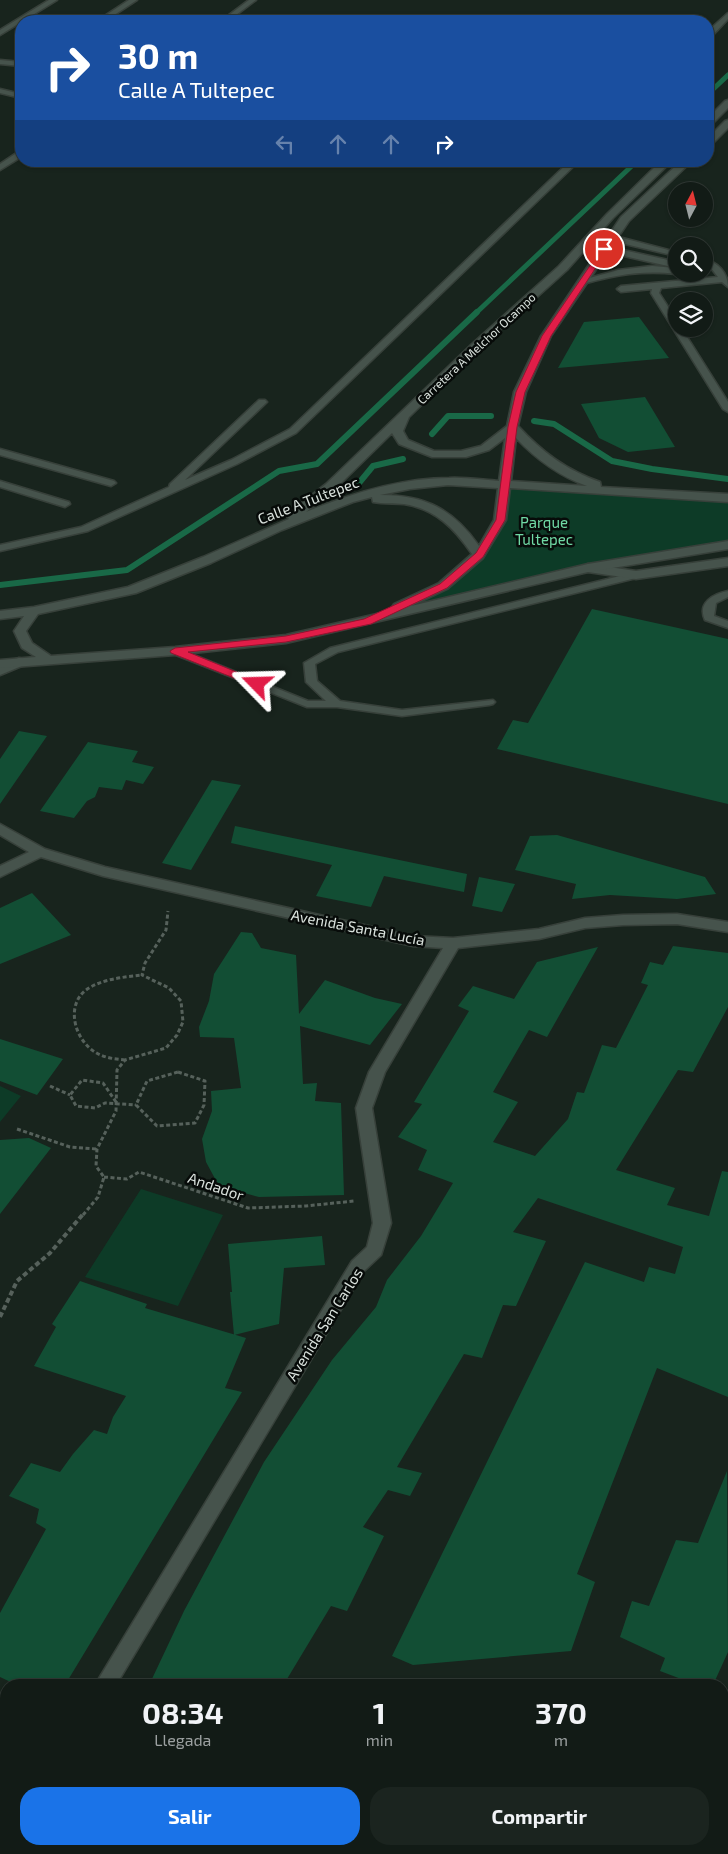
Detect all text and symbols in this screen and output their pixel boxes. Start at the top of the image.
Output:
text: 30 m [118,34,198,76]
icon: right [35,35,100,100]
text: Calle A Tultepec [118,76,275,102]
icon: left [271,130,299,158]
icon: ahead [324,130,352,158]
icon: ahead [377,130,405,158]
icon: right [430,130,458,158]
north arrow [668,182,712,228]
map controls [668,182,713,337]
pin [583,228,625,270]
icon: arrive [590,235,618,263]
button: search [668,237,713,282]
street label: Carretera A Melchor Ocampo [414,289,538,406]
button: layers [668,292,713,337]
street label: Calle A Tultepec [255,472,361,528]
park label: Parque Tultepec [515,513,573,548]
position arrow [230,657,282,709]
street label: Avenida Santa Lucía [290,905,426,949]
street label: Andador [186,1168,246,1204]
street label: Avenida San Carlos [282,1264,366,1384]
text: 08:34 [142,1694,224,1730]
text: 1 [373,1694,386,1730]
text: 370 [535,1694,587,1730]
text: Llegada [154,1730,211,1749]
text: min [366,1730,393,1749]
text: m [554,1730,568,1749]
button: Salir [20,1787,360,1845]
button: Compartir [370,1787,709,1845]

